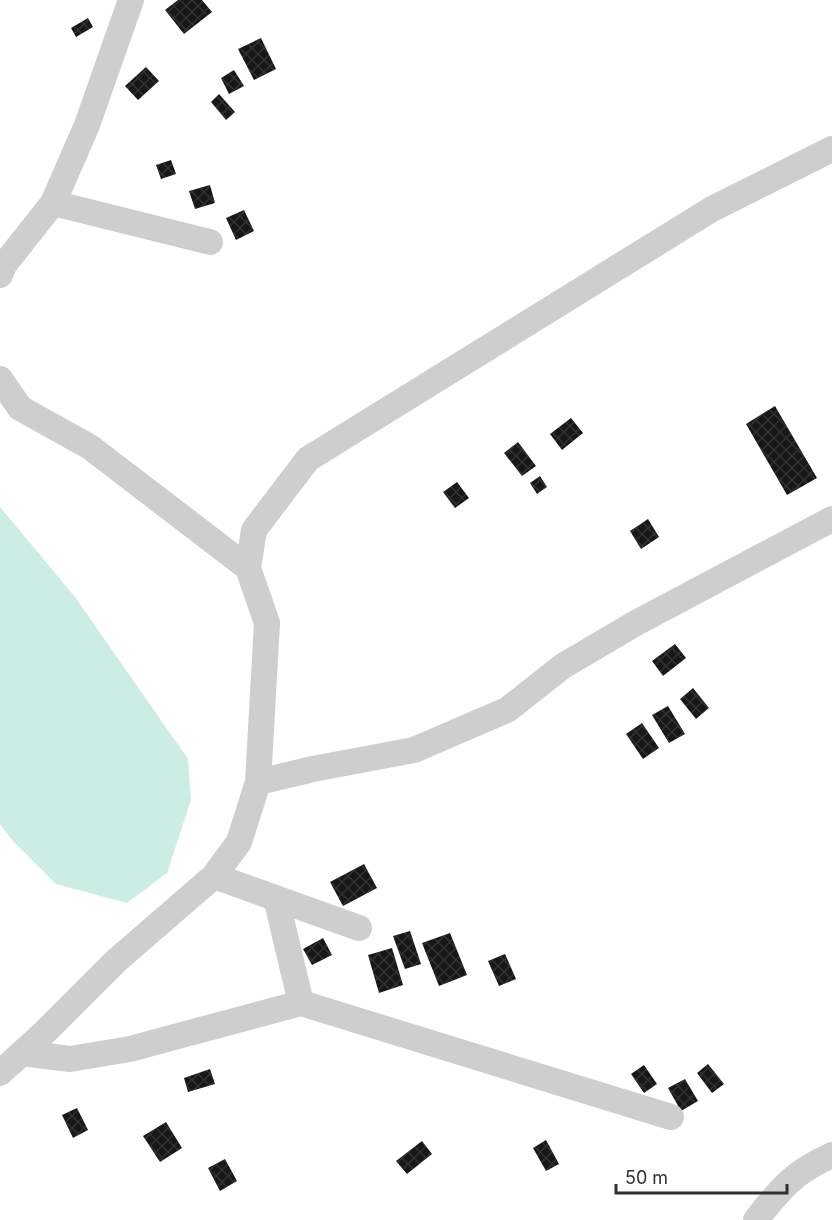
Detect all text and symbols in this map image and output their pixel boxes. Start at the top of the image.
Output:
scale bar [616,1157,787,1195]
text: 50 m [625,1167,668,1188]

